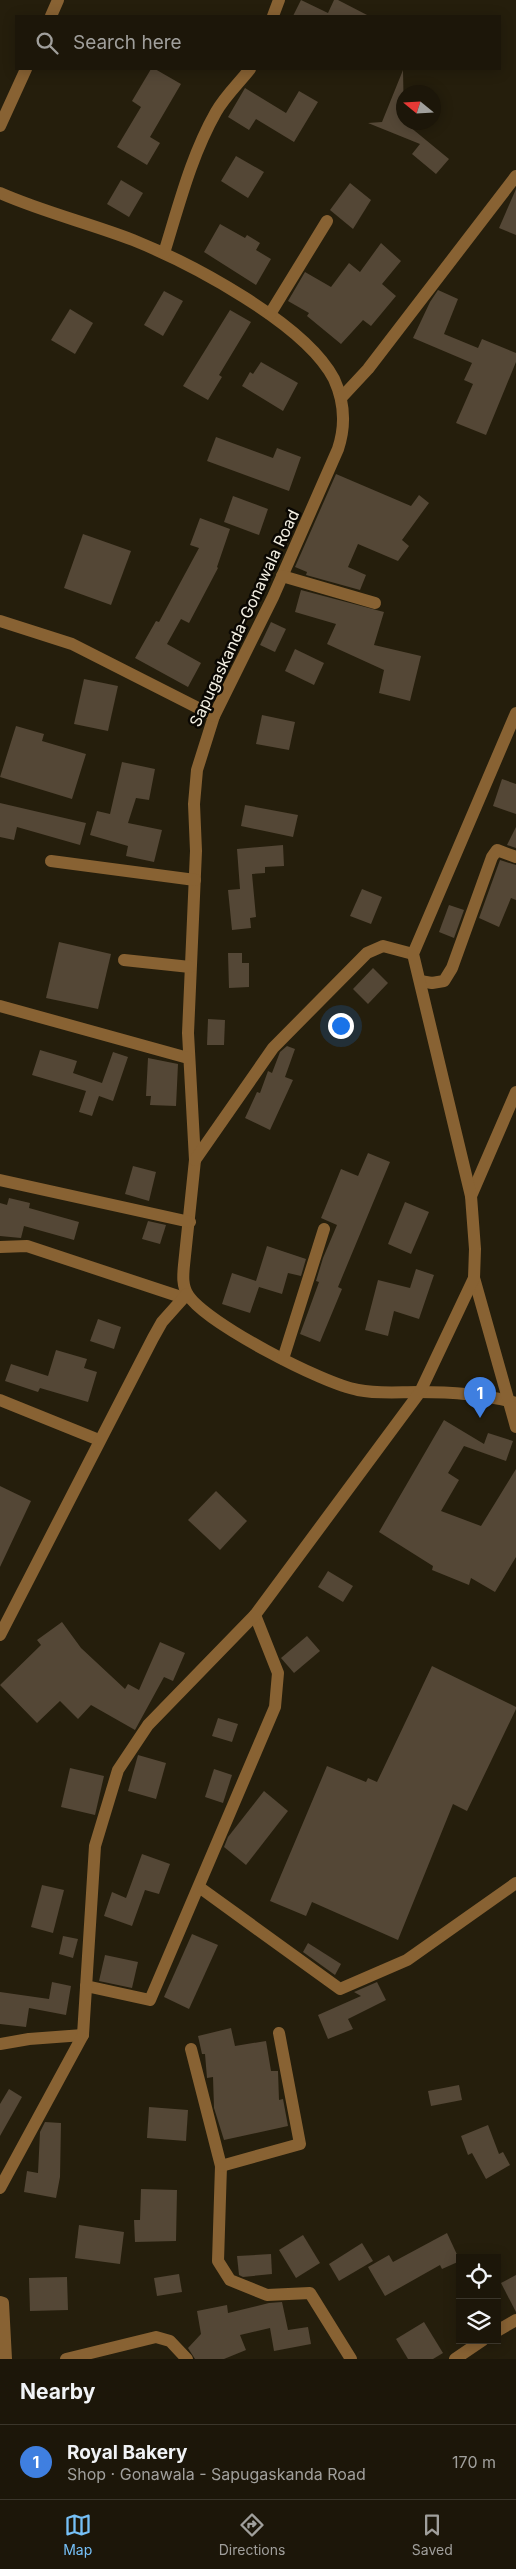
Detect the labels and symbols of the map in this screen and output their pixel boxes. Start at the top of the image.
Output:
north arrow [396,85,441,130]
street label: Sapugaskanda-Gonawala Road [185,506,303,730]
your location [328,1013,354,1039]
pin: 1 [464,1377,496,1418]

